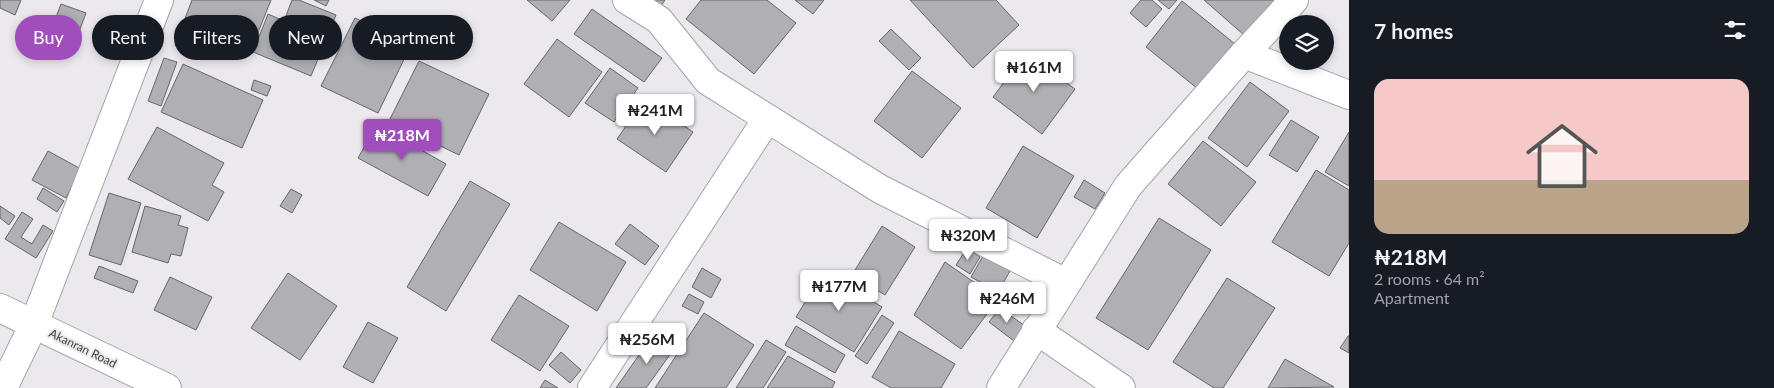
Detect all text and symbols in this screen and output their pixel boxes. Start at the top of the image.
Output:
chip: Buy [15,15,82,60]
chip: Rent [92,15,164,60]
chip: Filters [174,15,259,60]
chip: New [269,15,342,60]
chip: Apartment [352,15,473,60]
map controls [1279,15,1334,70]
button: layers [1279,15,1334,70]
icon: filters [1721,16,1749,44]
text: 7 homes [1374,18,1453,43]
pin: ₦161M [999,51,1069,93]
text: ₦161M [1006,57,1062,76]
pin: ₦241M [620,94,690,136]
text: ₦241M [627,100,683,119]
icon: home [1517,111,1607,201]
pin: ₦218M [367,119,437,161]
text: ₦218M [374,125,430,144]
pin: ₦320M [933,218,1003,261]
text: ₦320M [940,225,996,244]
text: ₦218M [1374,244,1447,269]
text: 2 rooms · 64 m² [1374,269,1485,288]
pin: ₦177M [804,270,874,312]
text: ₦177M [811,276,867,295]
pin: ₦246M [972,282,1042,324]
text: ₦246M [979,288,1035,307]
text: Apartment [1374,288,1449,307]
pin: ₦256M [612,322,682,365]
street label: Akanran Road [47,325,119,371]
text: ₦256M [619,329,675,348]

